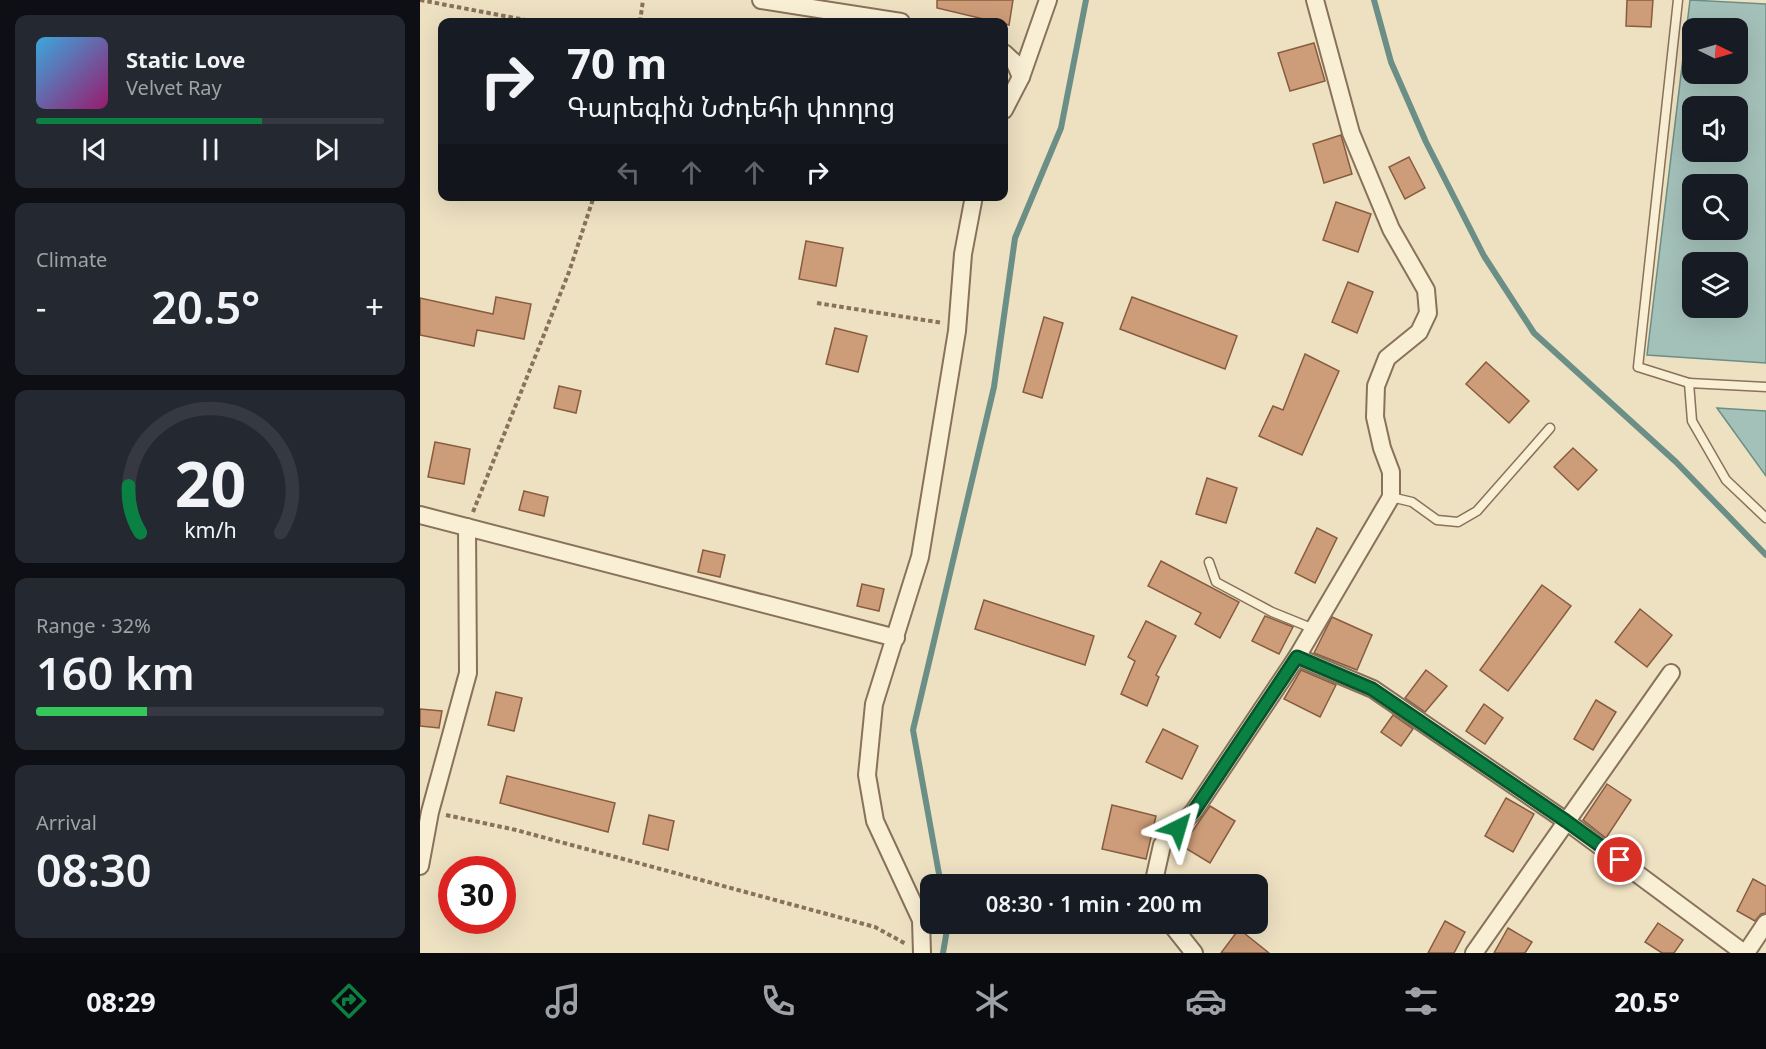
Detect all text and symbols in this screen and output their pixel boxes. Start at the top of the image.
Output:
north arrow [1682,18,1748,84]
map controls [1682,18,1748,318]
text: 70 m [567,34,667,91]
icon: right [468,42,546,120]
text: Static Love [126,45,245,74]
text: Velvet Ray [126,74,222,101]
text: Գարեգին Նժդեհի փողոց [567,88,895,125]
button: sound [1682,96,1748,162]
icon: previous [78,133,111,166]
icon: pause [194,133,227,166]
icon: next [310,133,343,166]
icon: left [612,156,645,189]
icon: ahead [675,156,708,189]
icon: ahead [738,156,771,189]
icon: right [801,156,834,189]
button: search [1682,174,1748,240]
text: Climate [36,246,107,273]
button: layers [1682,252,1748,318]
text: 20.5° [151,276,260,337]
text: − [36,284,47,329]
text: + [365,284,384,329]
text: 20 [174,441,246,526]
text: km/h [184,516,236,545]
text: Range · 32% [36,612,151,639]
text: 160 km [36,642,195,703]
position arrow [1146,796,1210,860]
text: Arrival [36,809,97,836]
pin [1594,834,1645,885]
text: 08:30 [36,839,152,900]
icon: arrive [1603,843,1636,876]
speed limit sign: 30 [438,856,516,934]
text: 08:30 · 1 min · 200 m [986,889,1202,918]
icon: directions [328,980,370,1022]
icon: music [542,980,584,1022]
icon: phone [757,980,799,1022]
icon: climate [971,980,1013,1022]
icon: car [1185,980,1227,1022]
icon: filters [1400,980,1442,1022]
text: 08:29 [86,983,156,1020]
text: 20.5° [1614,983,1680,1020]

